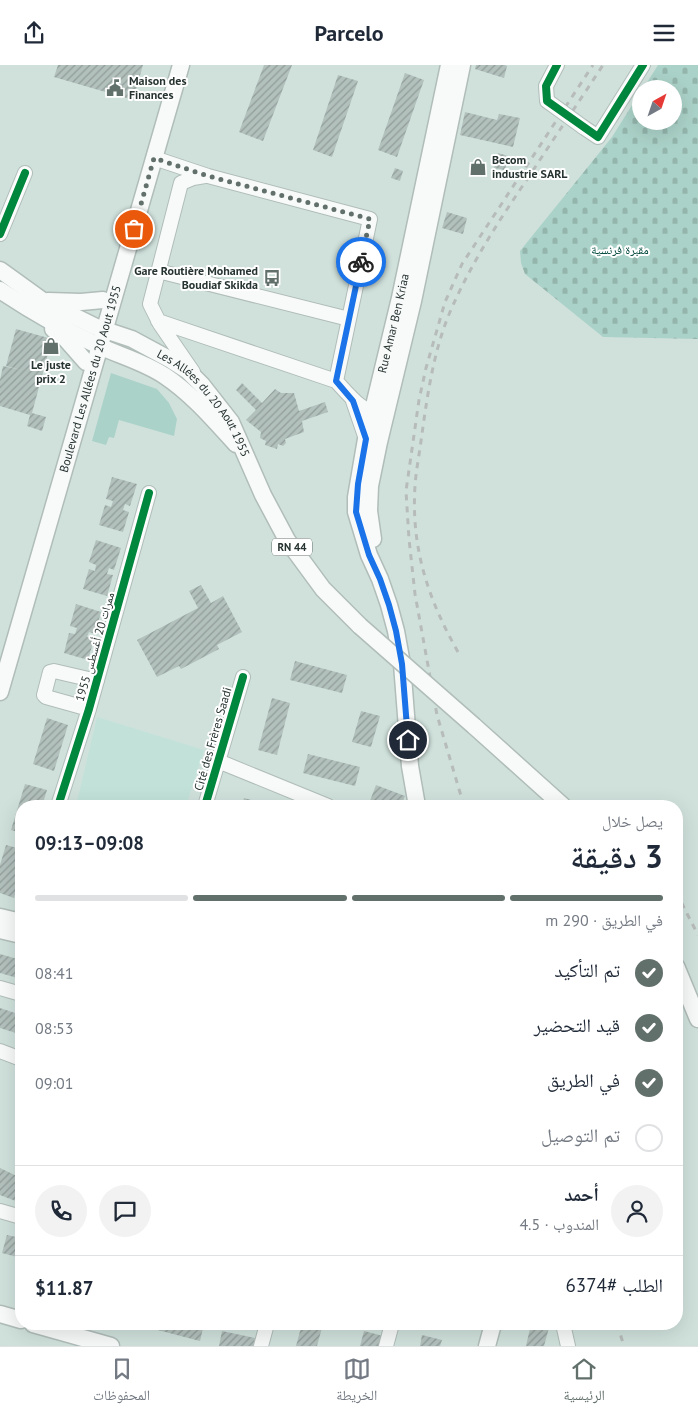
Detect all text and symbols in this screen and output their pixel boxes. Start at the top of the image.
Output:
icon: share [20,19,48,47]
text: Parcelo [314,19,384,47]
icon: menu [650,19,678,47]
place label: Maison des Finances [129,73,187,102]
public building icon: Maison des Finances [105,78,125,98]
north arrow [632,80,682,130]
map controls [632,80,682,130]
place label: Becom industrie SARL [492,152,568,181]
shop icon: Becom industrie SARL [468,157,488,177]
pin [113,208,155,250]
icon: bag [120,215,148,243]
courier [336,237,386,287]
park label: مقبرة فرنسية [591,242,649,257]
icon: bike [347,248,375,276]
place label: Gare Routière Mohamed Boudiaf Skikda [134,263,258,292]
bus stop icon: Gare Routière Mohamed Boudiaf Skikda [262,268,282,288]
street label: Rue Amar Ben Kriaa [374,272,412,374]
street label: Boulevard Les Allées du 20 Aout 1955 [56,283,124,474]
shop icon: Le juste prix 2 [41,336,61,356]
street label: Les Allées du 20 Aout 1955 [155,346,253,459]
place label: Le juste prix 2 [31,357,71,386]
road number: RN 44 [272,539,312,556]
street label: ممرات 20 أغسطس 1955 [72,591,117,703]
street label: Cité des Frères Saadi [191,685,234,792]
pin [387,719,429,761]
icon: home [394,726,422,754]
text: يصل خلال [602,811,663,831]
text: 09:08–09:13 [35,831,144,855]
text: 3 دقيقة [570,835,663,877]
text: في الطريق · 290 m [545,910,663,930]
text: تم التأكيد [554,958,620,982]
icon: check [635,959,663,987]
text: 08:41 [35,963,73,983]
text: قيد التحضير [534,1013,620,1037]
icon: check [635,1014,663,1042]
text: 08:53 [35,1018,73,1038]
text: في الطريق [547,1068,620,1092]
icon: check [635,1069,663,1097]
text: 09:01 [35,1073,73,1093]
text: تم التوصيل [541,1123,620,1147]
text: أحمد [564,1182,599,1206]
button: phone [35,1185,87,1237]
button: chat [99,1185,151,1237]
button: person [611,1185,663,1237]
text: المندوب · 4.5 [519,1214,599,1234]
text: الطلب #6374 [565,1273,663,1297]
text: $11.87 [35,1276,94,1300]
tab: المحفوظات [93,1355,150,1409]
tab: الخريطة [336,1355,377,1409]
tab: الرئيسية [563,1355,605,1409]

